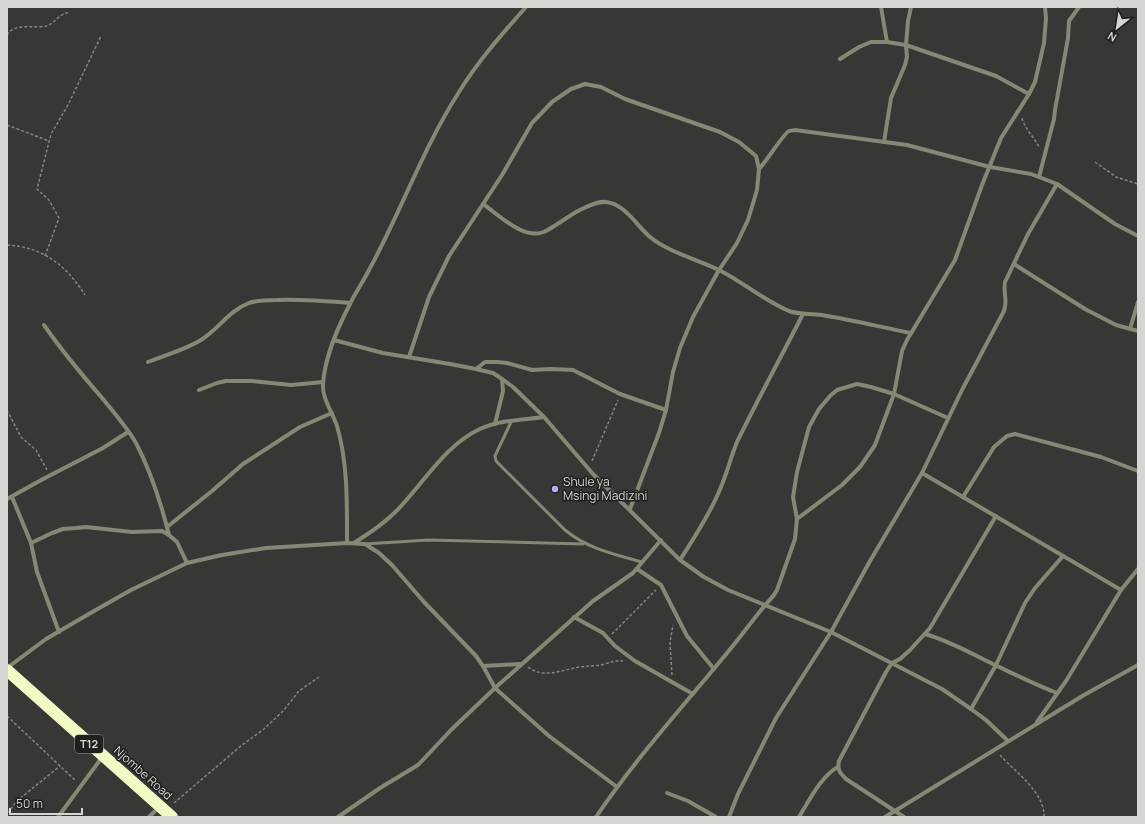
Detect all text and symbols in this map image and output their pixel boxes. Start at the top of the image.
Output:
north arrow [1097,8,1137,48]
text: N [1104,29,1119,46]
place label: Shule ya Msingi Madizini [563,473,647,504]
marker: Shule ya Msingi Madizini [550,484,560,494]
road number: T12 [75,735,103,753]
street label: Njombe Road [110,742,176,804]
scale bar [10,790,82,816]
text: 50 m [16,795,43,812]

